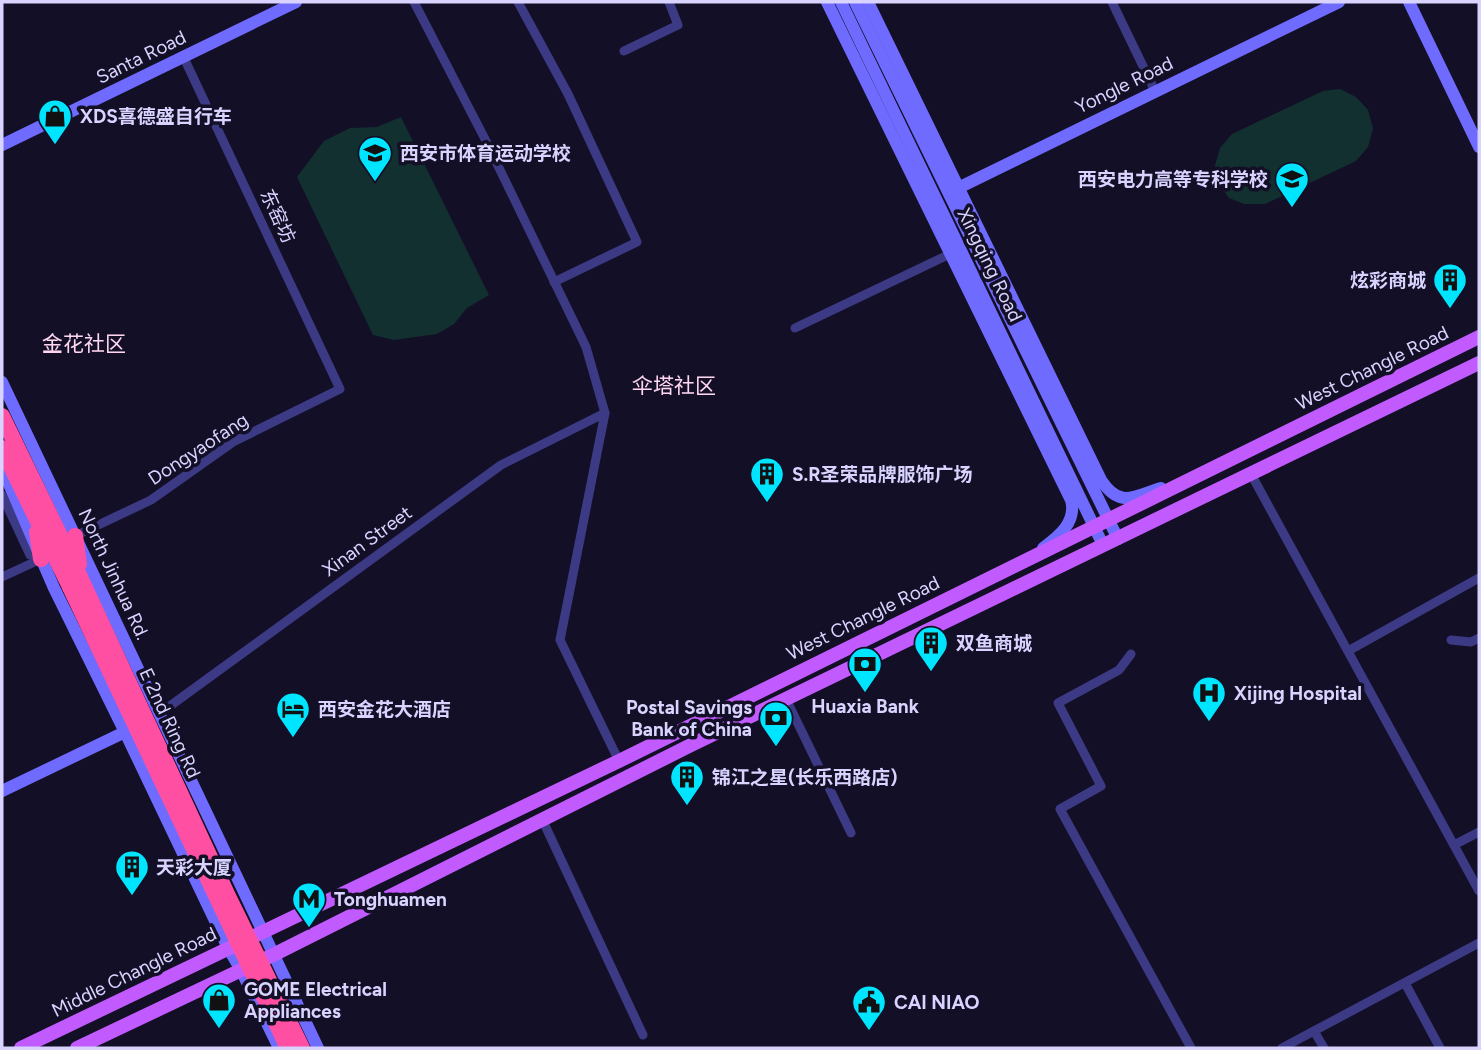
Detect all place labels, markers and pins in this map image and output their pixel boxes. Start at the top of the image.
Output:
shop icon: XDS喜德盛自行车 [36,97,74,146]
place label: XDS喜德盛自行车 [80,105,232,128]
school or university icon: 西安市体育运动学校 [356,134,394,183]
place label: 西安市体育运动学校 [400,142,571,165]
school or university icon: 西安电力高等专科学校 [1273,160,1311,209]
place label: 西安电力高等专科学校 [1078,168,1268,191]
building icon: 炫彩商城 [1431,261,1469,310]
place label: 炫彩商城 [1350,269,1426,292]
building icon: S.R圣荣品牌服饰广场 [748,455,786,504]
place label: S.R圣荣品牌服饰广场 [792,463,973,486]
building icon: 双鱼商城 [912,624,950,673]
place label: 双鱼商城 [956,632,1032,655]
bank icon: Huaxia Bank [846,645,884,694]
hospital icon: Xijing Hospital [1190,674,1228,723]
place label: Xijing Hospital [1234,682,1362,705]
hotel icon: 西安金花大酒店 [274,690,312,739]
place label: Huaxia Bank [811,695,920,718]
place label: Postal Savings Bank of China [626,696,752,741]
place label: 西安金花大酒店 [318,698,451,721]
bank icon: Postal Savings Bank of China [757,699,795,748]
building icon: 锦江之星(长乐西路店) [668,758,706,807]
place label: 锦江之星(长乐西路店) [712,766,898,789]
building icon: 天彩大厦 [113,848,151,897]
place label: 天彩大厦 [156,856,232,879]
metro station icon: Tonghuamen [290,880,328,929]
place label: Tonghuamen [334,888,447,911]
place label: GOME Electrical Appliances [244,978,387,1023]
shop icon: GOME Electrical Appliances [200,981,238,1030]
public building icon: CAI NIAO [850,983,888,1032]
place label: CAI NIAO [894,991,980,1014]

